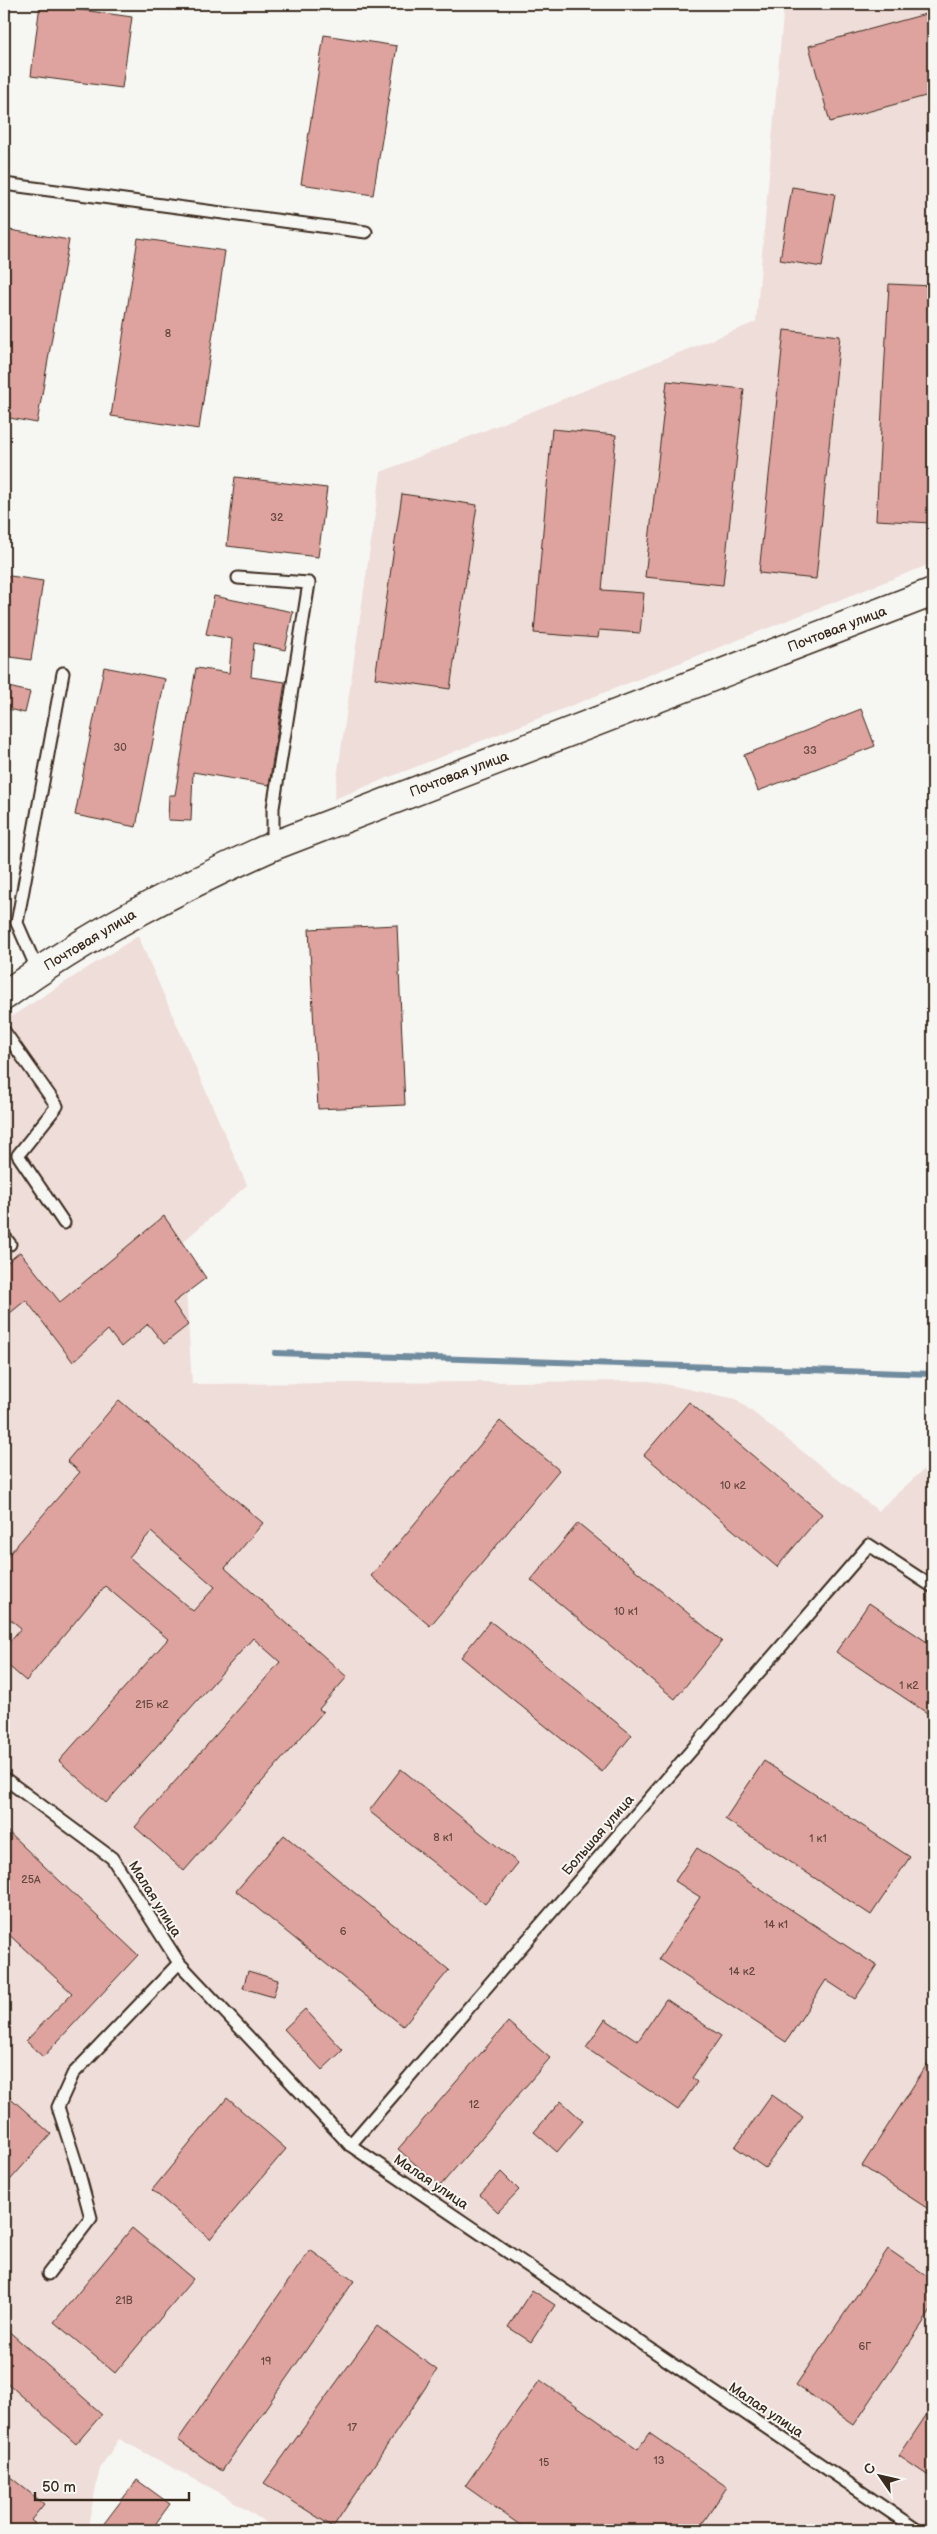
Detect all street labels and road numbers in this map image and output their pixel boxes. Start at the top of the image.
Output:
street label: Почтовая улица [785,602,889,656]
street label: Почтовая улица [407,747,511,801]
street label: Почтовая улица [41,905,140,974]
street label: Большая улица [558,1791,638,1879]
street label: Малая улица [125,1858,186,1941]
street label: Малая улица [390,2151,472,2214]
street label: Малая улица [725,2379,807,2442]

